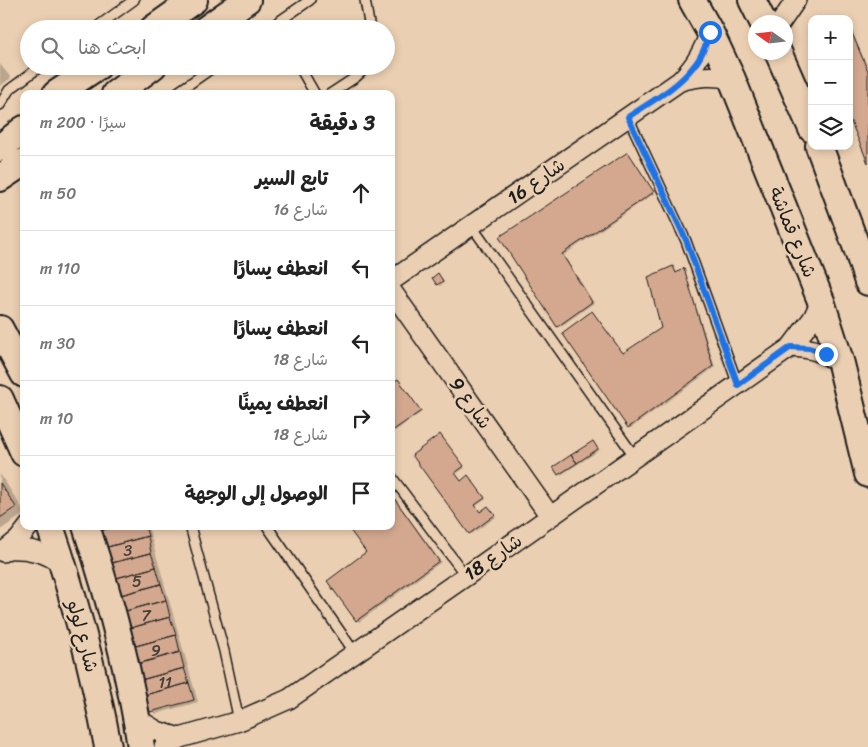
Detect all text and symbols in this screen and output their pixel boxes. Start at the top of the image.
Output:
north arrow [748,15,793,60]
map controls [808,15,853,150]
button: + [808,15,853,60]
search box [20,20,395,75]
route start [699,21,722,44]
text: ابحث هنا [78,31,146,64]
icon: search [38,34,66,62]
button: − [808,60,853,105]
text: 3 دقيقة [310,104,375,142]
button: layers [808,105,853,150]
text: سيرًا · 200 m [40,108,126,137]
street label: شارع 16 [500,149,572,213]
text: تابع السير [255,162,328,195]
text: 50 m [40,179,76,208]
icon: ahead [347,179,375,207]
street label: شارع قماشة [760,181,826,283]
text: شارع 16 [273,195,328,224]
text: انعطف يسارًا [233,252,328,285]
text: 110 m [40,254,80,283]
icon: left [347,254,375,282]
text: انعطف يسارًا [233,312,328,345]
text: 30 m [40,329,75,358]
icon: left [347,329,375,357]
route end [815,343,838,366]
text: شارع 18 [273,345,328,374]
street label: شارع 9 [441,370,501,436]
text: انعطف يمينًا [238,387,328,420]
text: 10 m [40,404,73,433]
icon: right [347,404,375,432]
text: شارع 18 [273,420,328,449]
text: الوصول إلى الوجهة [185,477,328,510]
icon: arrive [347,479,375,507]
street label: شارع 18 [457,525,529,589]
house number: 3 [124,536,133,565]
house number: 5 [132,567,142,596]
street label: شارع لولو [57,595,109,676]
house number: 7 [141,601,151,630]
house number: 9 [151,636,161,665]
house number: 11 [158,668,172,697]

